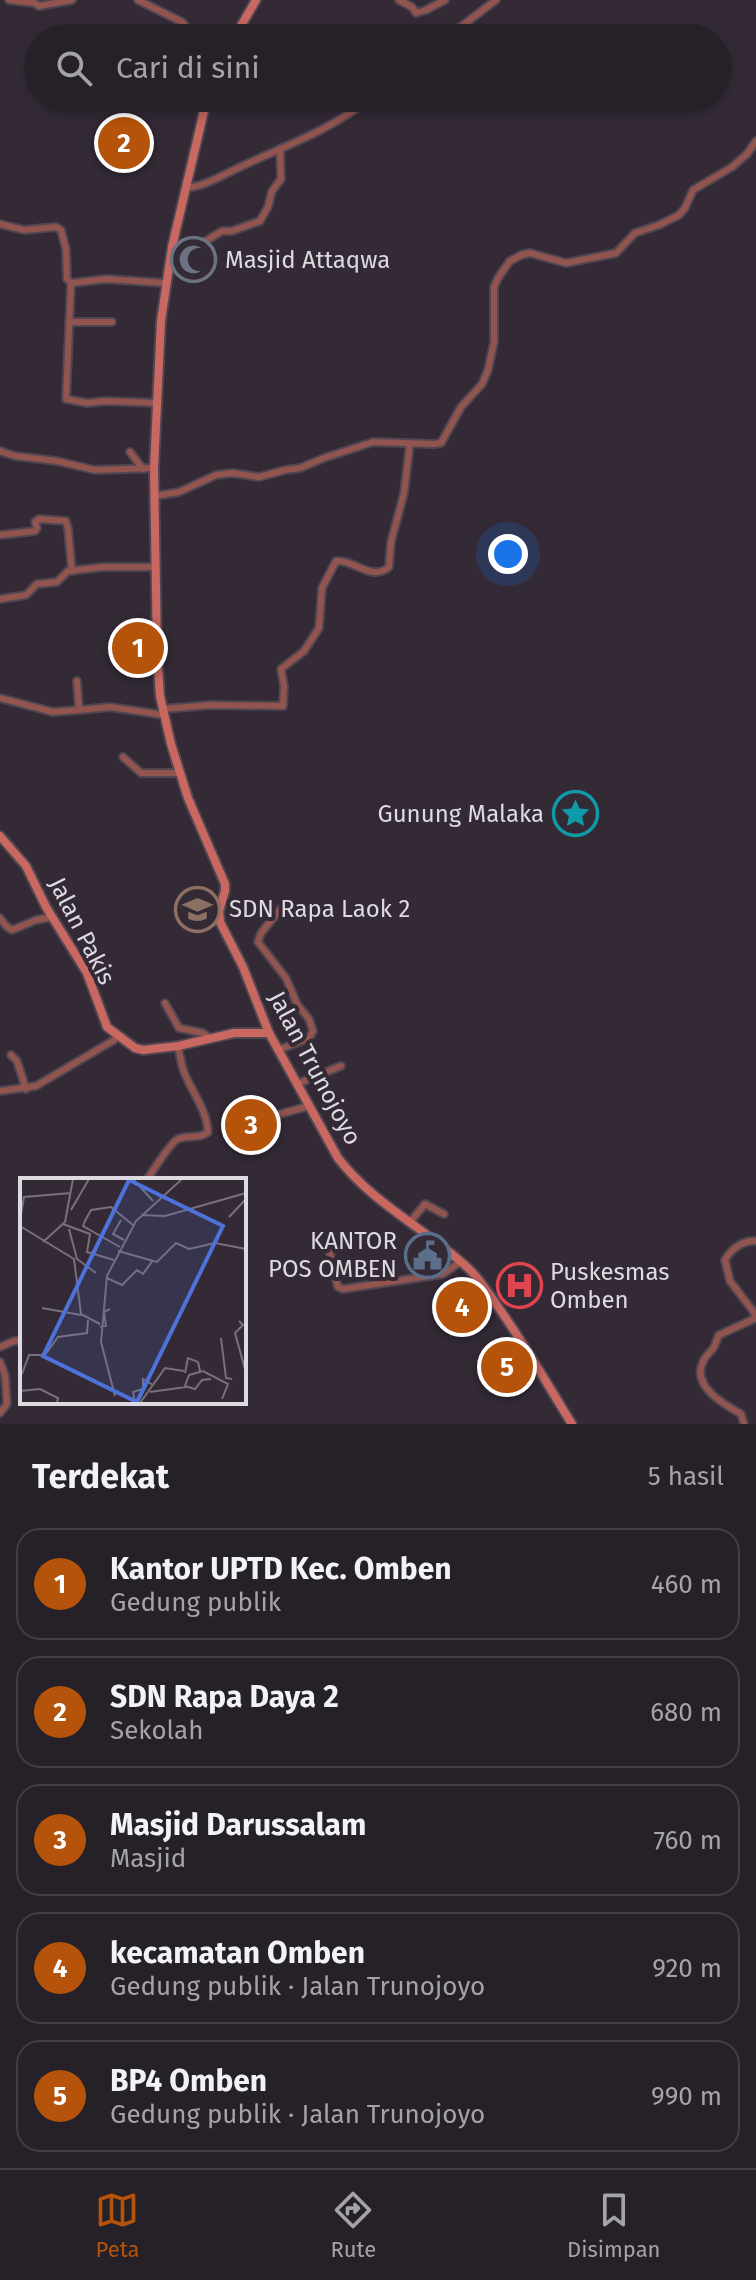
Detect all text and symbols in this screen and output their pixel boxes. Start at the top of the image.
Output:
search box [24,24,732,112]
icon: search [52,46,96,90]
text: Cari di sini [116,50,260,86]
pin: 2 [98,113,150,173]
mosque icon: Masjid Attaqwa [170,236,218,284]
place label: Masjid Attaqwa [225,246,390,274]
your location [488,534,528,574]
pin: 1 [112,618,164,678]
place icon: Gunung Malaka [551,790,599,838]
place label: Gunung Malaka [378,800,544,828]
street label: Jalan Pakis [43,873,121,989]
school or university icon: SDN Rapa Laok 2 [174,885,222,933]
place label: SDN Rapa Laok 2 [229,895,410,923]
street label: Jalan Trunojoyo [263,986,367,1150]
pin: 3 [225,1095,277,1155]
inset map [20,1178,246,1404]
place label: KANTOR POS OMBEN [268,1227,397,1283]
public building icon: KANTOR POS OMBEN [404,1231,452,1279]
place label: Puskesmas Omben [550,1258,669,1314]
hospital icon: Puskesmas Omben [495,1262,543,1310]
pin: 4 [436,1277,488,1337]
pin: 5 [481,1337,533,1397]
text: Terdekat [32,1456,169,1497]
text: 5 hasil [648,1461,724,1492]
text: Kantor UPTD Kec. Omben [110,1551,452,1587]
text: 1 [54,1569,66,1600]
text: 460 m [651,1569,722,1600]
text: Gedung publik [110,1587,281,1618]
text: SDN Rapa Daya 2 [110,1679,339,1715]
text: 2 [53,1697,67,1728]
text: 680 m [650,1697,722,1728]
text: Sekolah [110,1715,203,1746]
text: Masjid Darussalam [110,1807,366,1843]
text: 3 [53,1825,67,1856]
text: 760 m [654,1825,722,1856]
text: Masjid [110,1843,186,1874]
text: kecamatan Omben [110,1935,365,1971]
text: 4 [53,1953,67,1984]
text: 920 m [652,1953,722,1984]
text: Gedung publik · Jalan Trunojoyo [110,1971,485,2002]
text: BP4 Omben [110,2063,267,2099]
text: 5 [53,2081,67,2112]
text: 990 m [651,2081,722,2112]
text: Gedung publik · Jalan Trunojoyo [110,2099,485,2130]
tab: Peta [95,2188,139,2263]
tab: Rute [330,2188,376,2263]
tab: Disimpan [567,2188,661,2263]

